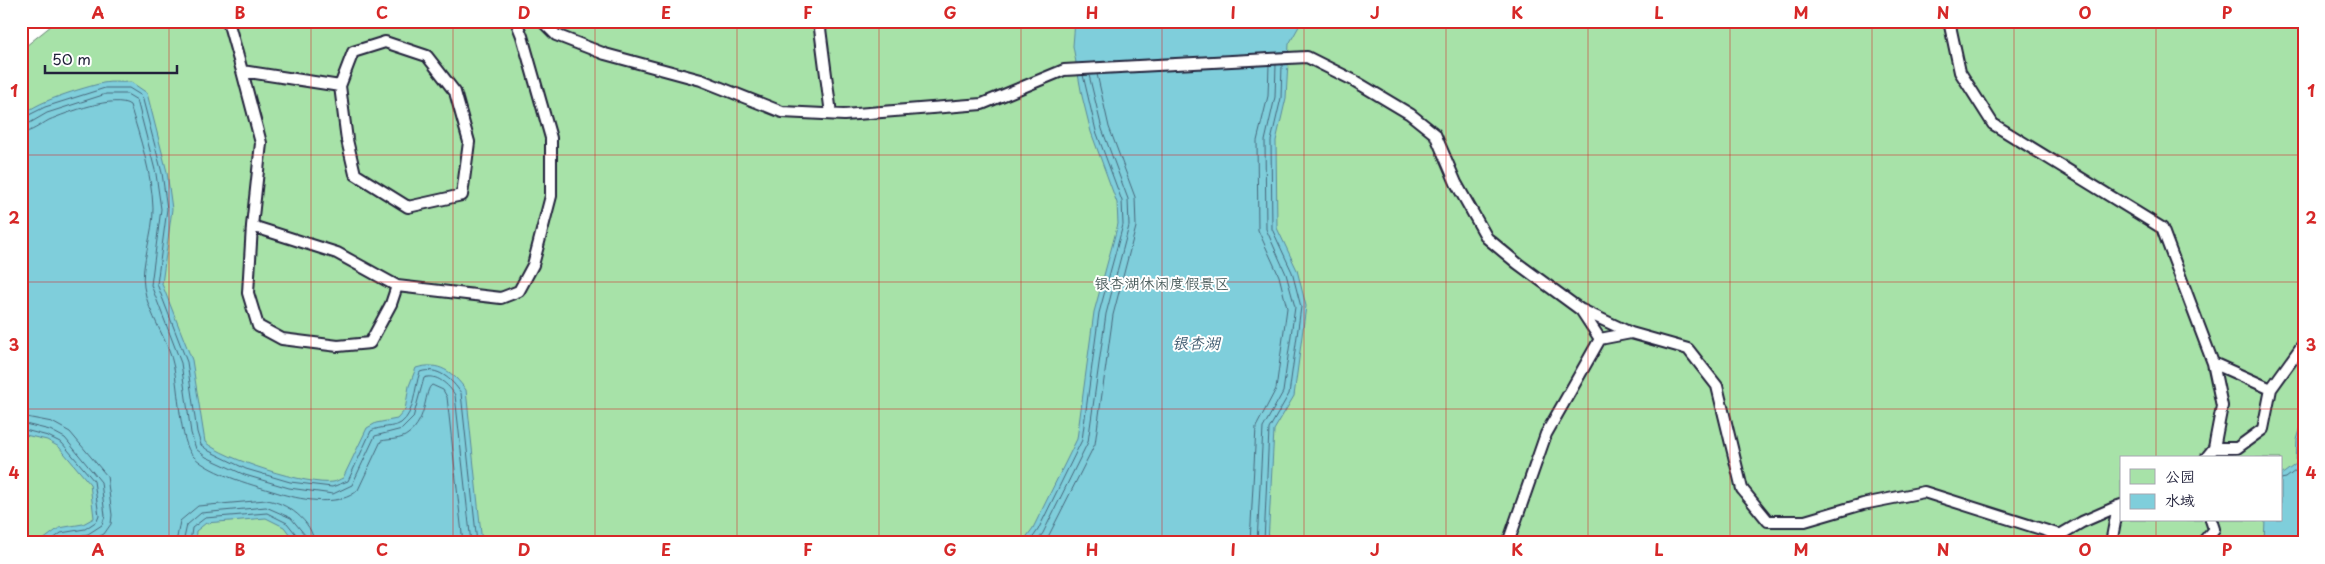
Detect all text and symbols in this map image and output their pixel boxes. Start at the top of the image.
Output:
text: A [92,0,105,24]
text: B [235,0,246,24]
text: C [376,0,388,24]
text: D [518,0,530,24]
text: E [661,0,671,24]
text: F [803,0,813,24]
text: G [943,0,957,24]
text: H [1086,0,1098,24]
text: I [1230,0,1236,24]
text: J [1370,0,1380,24]
text: K [1511,0,1523,24]
text: L [1654,0,1664,24]
text: M [1793,0,1809,24]
text: N [1937,0,1949,24]
text: O [2079,0,2092,24]
text: P [2222,0,2233,24]
scale bar [45,42,178,74]
text: 50 m [52,47,91,70]
text: 1 [10,78,18,102]
text: 1 [2307,78,2315,102]
text: 2 [8,205,20,229]
text: 2 [2305,205,2317,229]
park label: 银杏湖休闲度假景区 [1094,271,1230,294]
water label: 银杏湖 [1172,330,1222,354]
text: 3 [9,332,19,356]
text: 3 [2306,332,2316,356]
legend [2120,456,2282,522]
text: 4 [9,460,20,484]
text: 4 [2306,460,2317,484]
text: 公园 [2165,464,2195,487]
text: 水域 [2165,488,2195,511]
text: A [92,537,105,561]
text: B [235,537,246,561]
text: C [376,537,388,561]
text: D [518,537,530,561]
text: E [661,537,671,561]
text: F [803,537,813,561]
text: G [943,537,957,561]
text: H [1086,537,1098,561]
text: I [1230,537,1236,561]
text: J [1370,537,1380,561]
text: K [1511,537,1523,561]
text: L [1654,537,1664,561]
text: M [1793,537,1809,561]
text: N [1937,537,1949,561]
text: O [2079,537,2092,561]
text: P [2222,537,2233,561]

